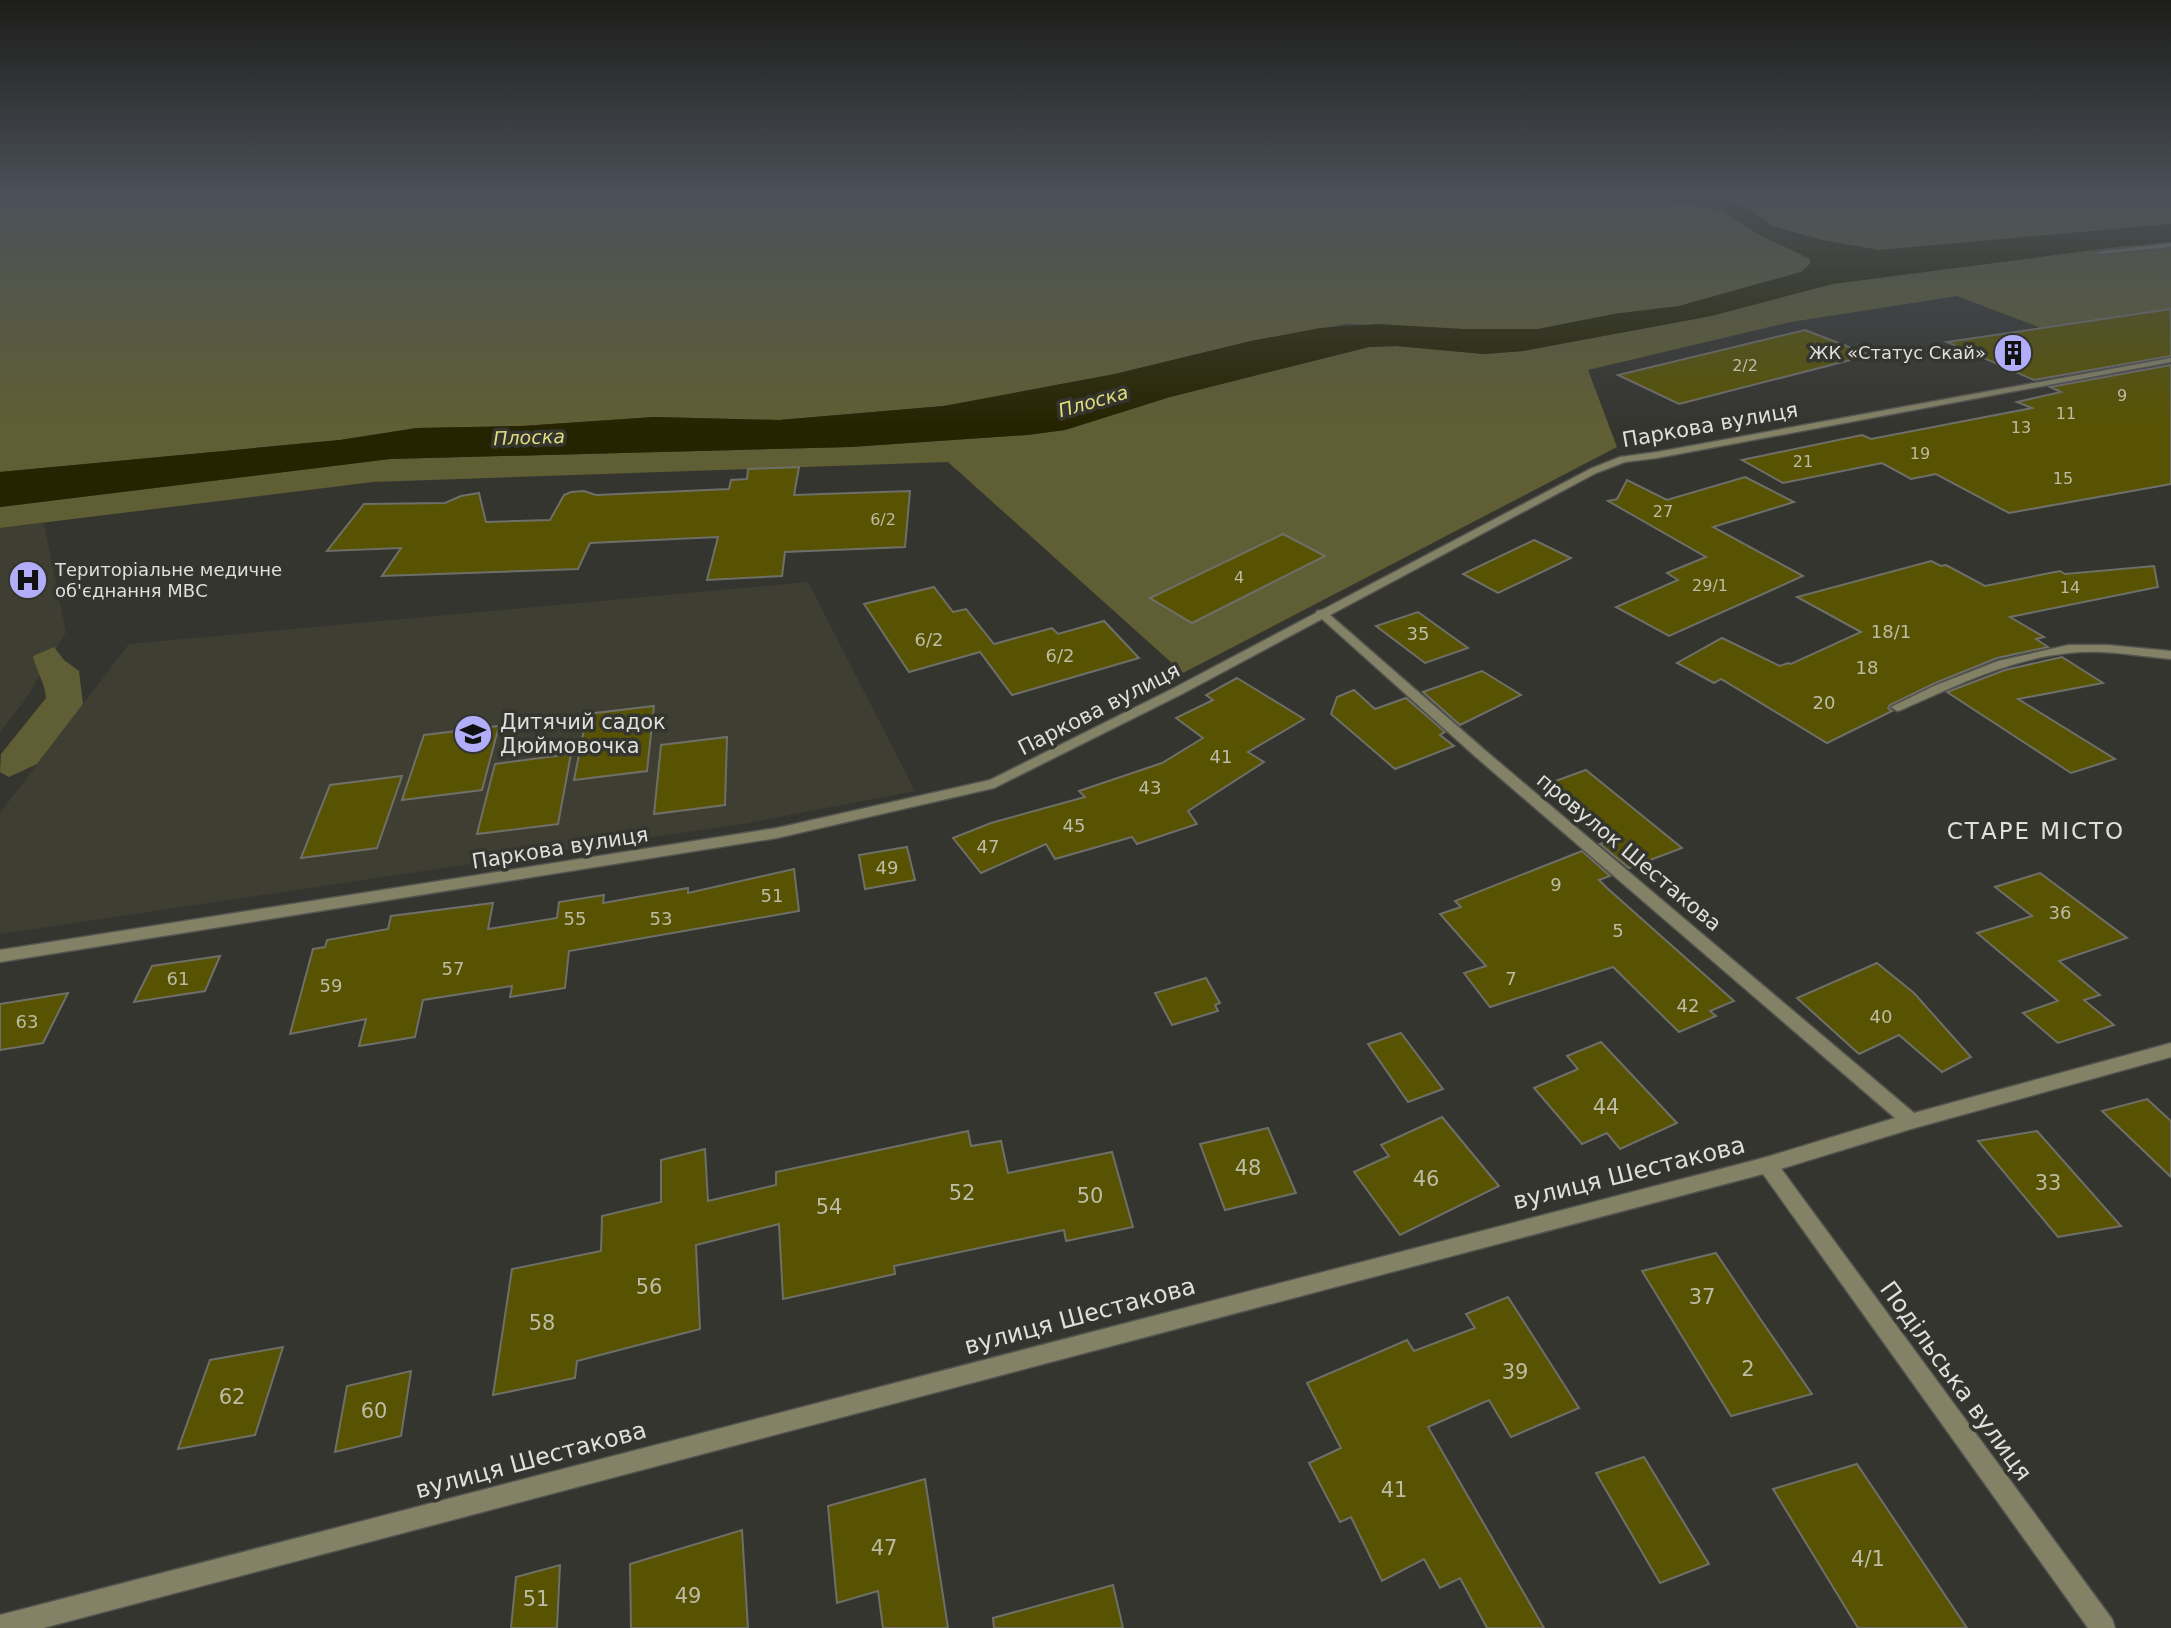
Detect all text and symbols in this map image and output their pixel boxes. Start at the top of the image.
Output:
building icon: ЖК «Статус Скай» [1992,332,2034,374]
place label: ЖК «Статус Скай» [1809,342,1986,363]
house number: 2/2 [1732,356,1758,375]
water label: Плоска [1056,381,1130,421]
house number: 9 [2117,386,2127,405]
street label: Паркова вулиця [1620,398,1800,452]
house number: 11 [2056,404,2076,423]
house number: 13 [2011,418,2031,437]
water label: Плоска [493,425,565,449]
house number: 19 [1910,444,1930,463]
house number: 21 [1793,452,1813,471]
house number: 15 [2053,469,2073,488]
house number: 27 [1653,502,1673,521]
house number: 6/2 [870,510,896,529]
hospital icon: Територіальне медичне об'єднання МВС [7,559,49,601]
place label: Територіальне медичне об'єднання МВС [54,559,282,601]
house number: 4 [1234,568,1244,587]
house number: 29/1 [1692,576,1728,595]
house number: 14 [2060,578,2080,597]
house number: 18/1 [1871,621,1911,642]
house number: 35 [1407,623,1429,644]
house number: 6/2 [915,629,943,650]
house number: 6/2 [1046,645,1074,666]
house number: 18 [1856,657,1878,678]
street label: Паркова вулиця [1014,658,1184,760]
house number: 20 [1813,692,1835,713]
place label: Дитячий садок Дюймовочка [500,710,666,758]
school or university icon: Дитячий садок Дюймовочка [452,713,494,755]
house number: 41 [1210,746,1232,767]
street label: провулок Шестакова [1532,768,1726,936]
house number: 43 [1139,777,1161,798]
house number: 45 [1063,815,1085,836]
district label: СТАРЕ МІСТО [1947,818,2125,844]
street label: Паркова вулиця [470,822,650,874]
house number: 47 [977,836,999,857]
house number: 49 [876,857,898,878]
house number: 9 [1550,874,1562,895]
house number: 51 [761,885,783,906]
house number: 36 [2049,902,2071,923]
house number: 55 [564,908,586,929]
house number: 53 [650,908,672,929]
house number: 5 [1612,920,1624,941]
house number: 57 [442,958,464,979]
house number: 61 [167,968,189,989]
house number: 7 [1505,968,1517,989]
house number: 59 [320,975,342,996]
house number: 42 [1677,995,1699,1016]
house number: 40 [1870,1006,1892,1027]
house number: 63 [16,1011,38,1032]
house number: 44 [1593,1095,1619,1119]
street label: вулиця Шестакова [1510,1131,1748,1215]
house number: 48 [1235,1156,1261,1180]
house number: 46 [1413,1167,1439,1191]
house number: 33 [2035,1171,2061,1195]
house number: 52 [949,1181,975,1205]
house number: 50 [1077,1184,1103,1208]
house number: 54 [816,1195,842,1219]
street label: вулиця Шестакова [961,1272,1199,1360]
house number: 56 [636,1275,662,1299]
street label: Подільська вулиця [1874,1276,2038,1486]
house number: 37 [1689,1285,1715,1309]
house number: 58 [529,1311,555,1335]
house number: 2 [1741,1357,1755,1381]
house number: 39 [1502,1360,1528,1384]
house number: 62 [219,1385,245,1409]
house number: 60 [361,1399,387,1423]
street label: вулиця Шестакова [412,1416,650,1504]
house number: 41 [1381,1478,1407,1502]
house number: 47 [871,1536,897,1560]
house number: 4/1 [1851,1547,1885,1571]
house number: 49 [675,1584,701,1608]
house number: 51 [523,1587,549,1611]

